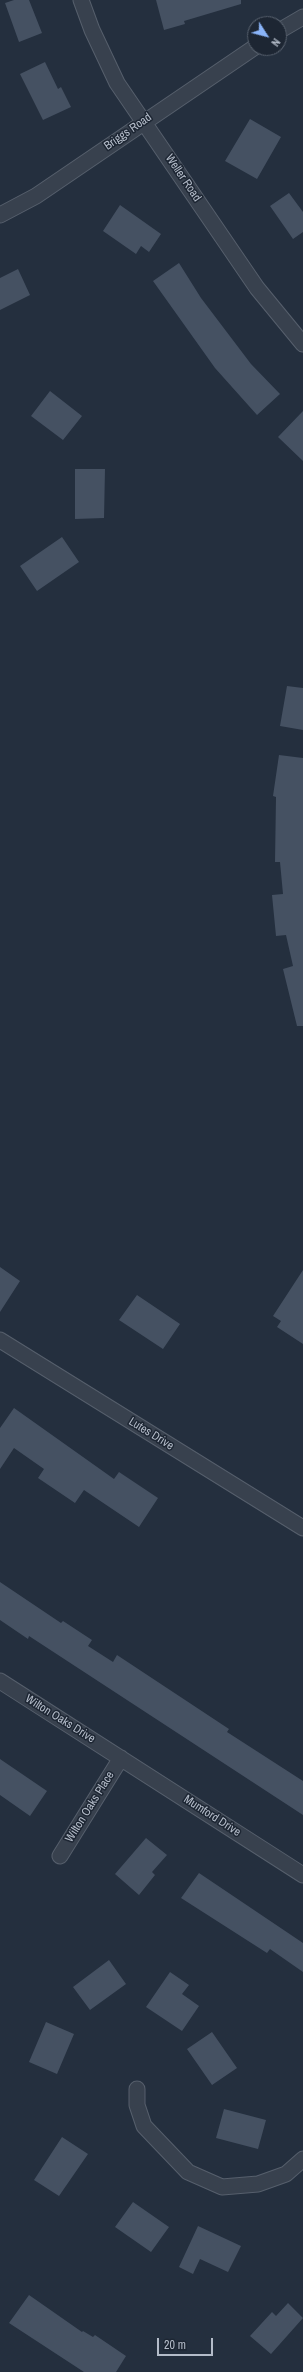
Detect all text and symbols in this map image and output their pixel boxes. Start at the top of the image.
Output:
north arrow [247,16,287,56]
text: N [268,36,283,49]
street label: Briggs Road [101,110,155,154]
street label: Weller Road [162,152,204,204]
street label: Lutes Drive [126,1415,176,1453]
street label: Wilton Oaks Drive [22,1692,98,1746]
street label: Wilton Oaks Place [62,1769,118,1845]
street label: Mumford Drive [181,1792,243,1840]
scale bar [159,2330,215,2356]
text: 20 m [164,2337,186,2353]

